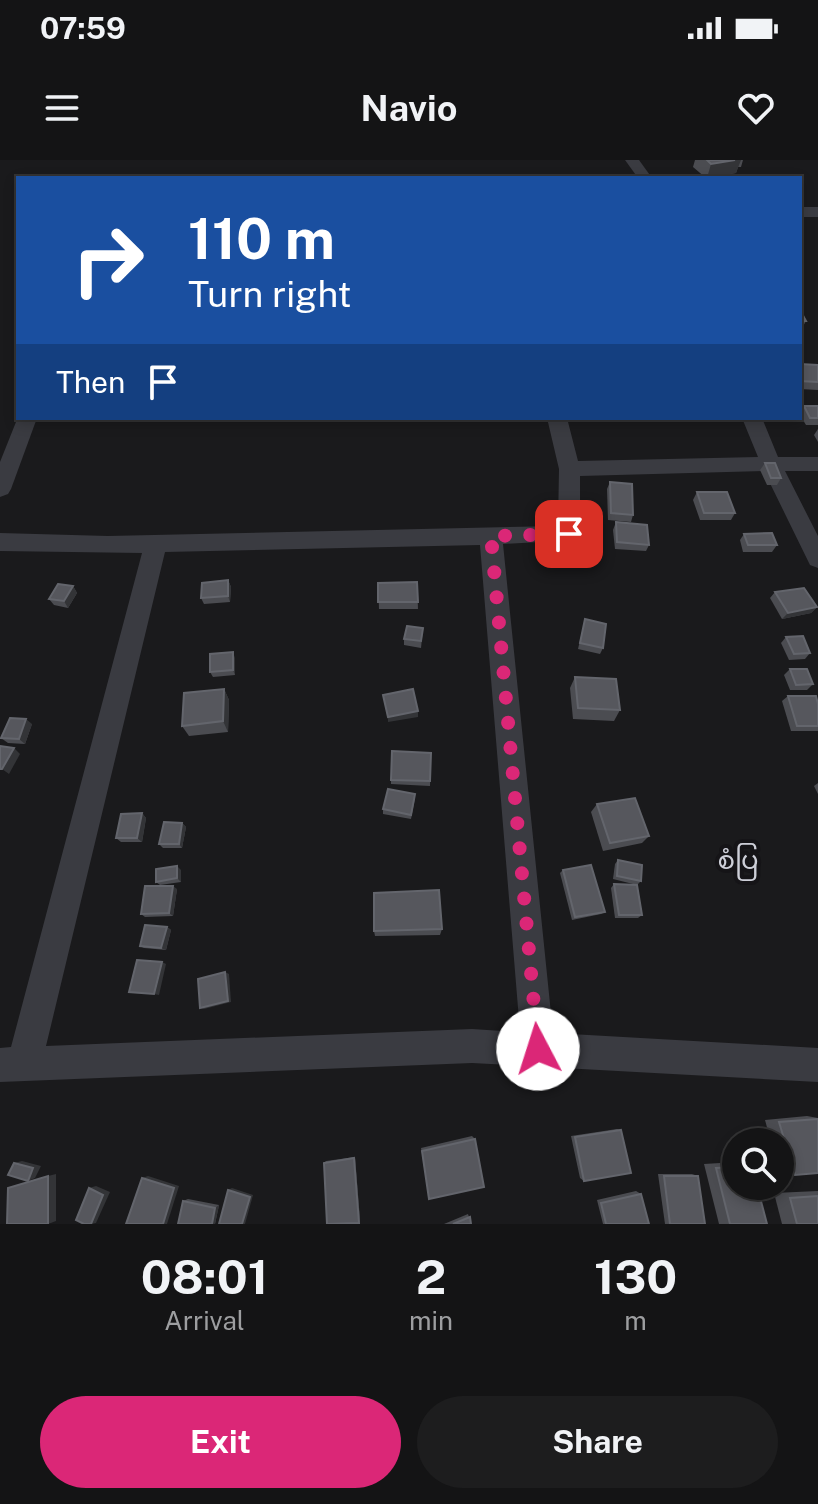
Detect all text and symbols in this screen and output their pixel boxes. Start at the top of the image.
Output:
text: 07:59 [40,10,126,46]
icon: menu [40,86,84,130]
icon: heart [734,86,778,130]
text: Navio [361,87,457,129]
text: 110 m [188,206,335,272]
icon: right [56,208,160,312]
text: Turn right [188,273,351,315]
icon: arrive [141,360,185,404]
text: Then [56,364,125,400]
pin [535,500,603,568]
icon: arrive [547,512,591,556]
district label: စံပြ [717,843,759,881]
position arrow [496,1007,580,1091]
map controls [722,1128,794,1200]
button: search [722,1128,794,1200]
text: 08:01 [141,1248,268,1305]
text: 2 [416,1248,446,1305]
text: 130 [594,1248,677,1305]
text: Arrival [164,1305,245,1336]
text: min [409,1305,453,1336]
text: m [624,1305,647,1336]
button: Exit [40,1396,401,1488]
button: Share [417,1396,778,1488]

